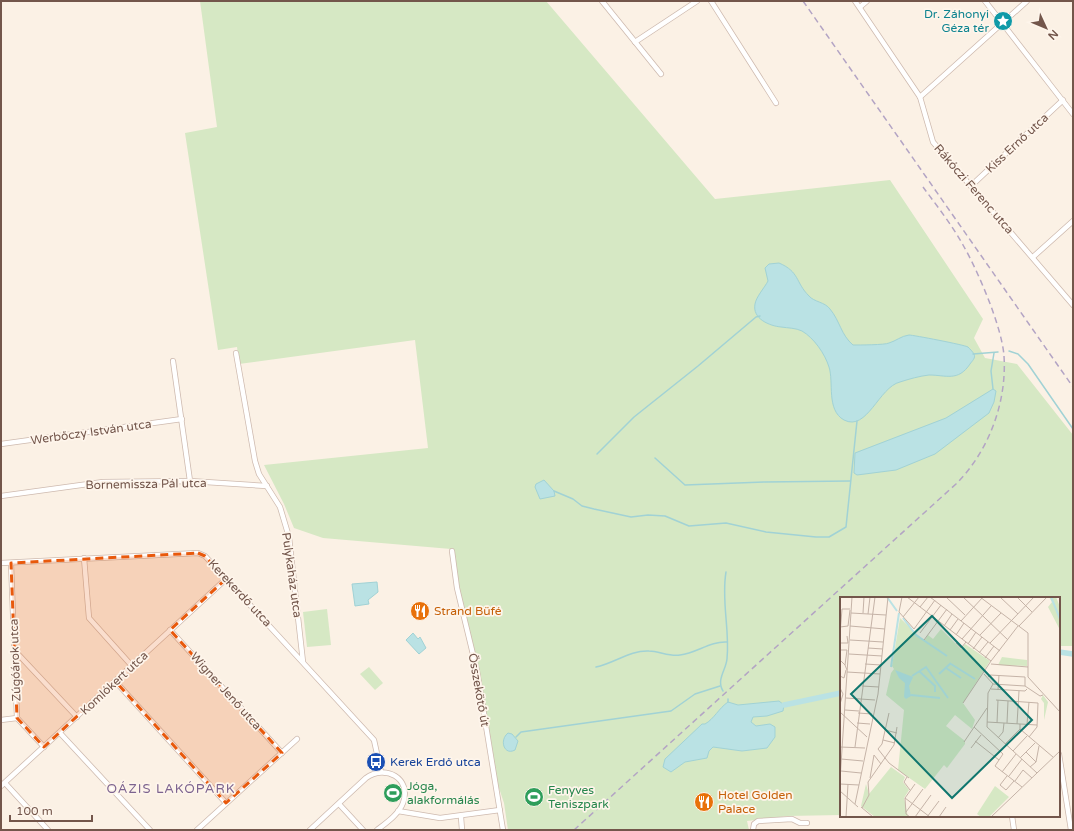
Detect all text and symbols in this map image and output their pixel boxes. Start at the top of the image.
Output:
place label: Dr. Záhonyi Géza tér [924,7,989,35]
north arrow [1026,8,1066,48]
place icon: Dr. Záhonyi Géza tér [992,10,1014,32]
text: N [1045,27,1061,42]
street label: Kiss Ernő utca [983,110,1051,176]
street label: Rákóczi Ferenc utca [931,141,1017,237]
street label: Werbőczy István utca [30,417,152,447]
street label: Bornemissza Pál utca [85,476,207,492]
street label: Pulykaház utca [279,531,305,619]
street label: Kerekerdő utca [205,557,275,629]
inset map [840,597,1060,817]
restaurant icon: Strand Büfé [409,600,431,622]
place label: Strand Büfé [434,604,502,618]
street label: Zúgóárok utca [7,618,23,702]
street label: Komlókert utca [77,648,151,718]
street label: Wigner Jenő utca [188,649,264,733]
street label: Összekötő út [466,652,492,728]
bus stop icon: Kerek Erdő utca [365,751,387,773]
place label: Kerek Erdő utca [390,755,481,769]
place label: Jóga, alakformálás [407,779,480,807]
district label: OÁZIS LAKÓPARK [106,781,236,797]
sports icon: Jóga, alakformálás [382,782,404,804]
place label: Fenyves Teniszpark [548,783,609,811]
sports icon: Fenyves Teniszpark [523,786,545,808]
place label: Hotel Golden Palace [718,788,793,816]
restaurant icon: Hotel Golden Palace [693,791,715,813]
scale bar [10,797,92,823]
text: 100 m [16,804,53,818]

